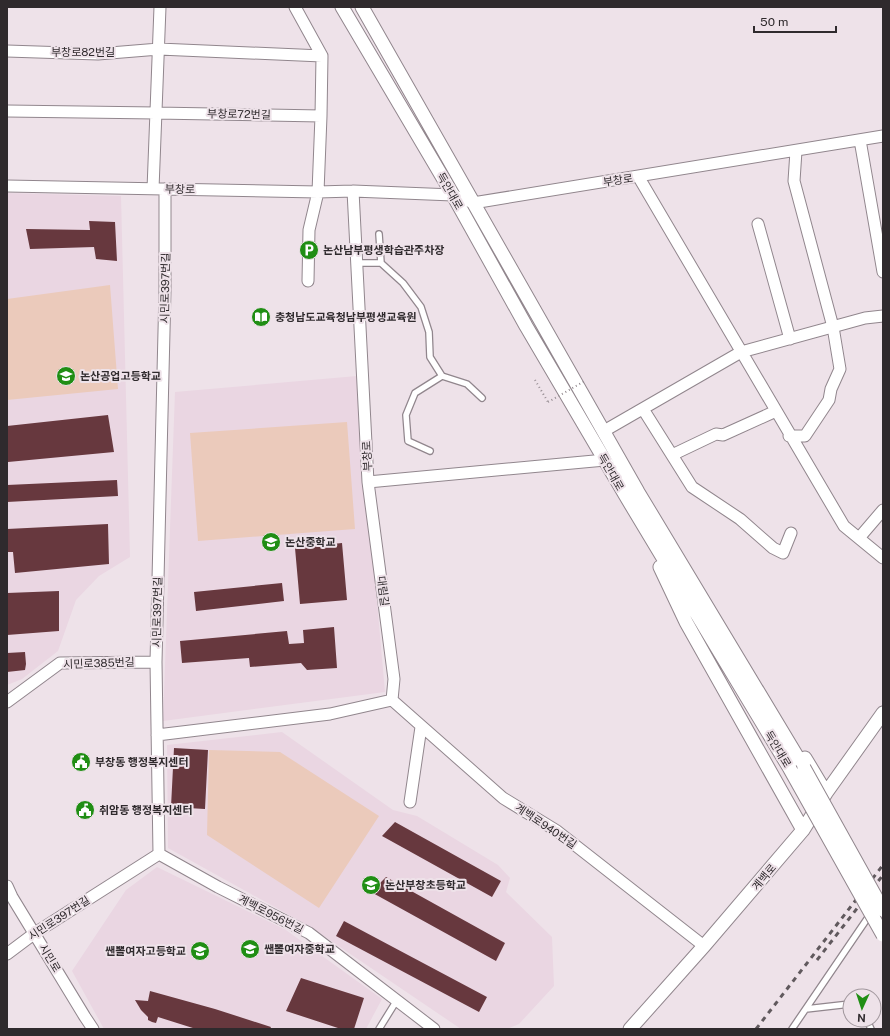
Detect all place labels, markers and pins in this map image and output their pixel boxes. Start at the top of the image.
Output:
parking icon: 논산남부평생학습관주차장 [298,239,320,261]
place label: 논산남부평생학습관주차장 [323,244,444,256]
library icon: 충청남도교육청남부평생교육원 [250,306,272,328]
place label: 충청남도교육청남부평생교육원 [275,311,417,323]
school or university icon: 논산공업고등학교 [55,365,77,387]
place label: 논산공업고등학교 [80,370,161,382]
school or university icon: 논산중학교 [260,531,282,553]
place label: 논산중학교 [285,536,336,548]
public building icon: 부창동 행정복지센터 [70,751,92,773]
place label: 부창동 행정복지센터 [95,756,189,768]
public building icon: 취암동 행정복지센터 [74,799,96,821]
place label: 취암동 행정복지센터 [99,804,193,816]
school or university icon: 논산부창초등학교 [360,874,382,896]
place label: 논산부창초등학교 [385,879,466,891]
school or university icon: 쌘뽈여자중학교 [239,938,261,960]
school or university icon: 쌘뽈여자고등학교 [189,940,211,962]
place label: 쌘뽈여자중학교 [264,943,335,955]
place label: 쌘뽈여자고등학교 [105,945,186,957]

